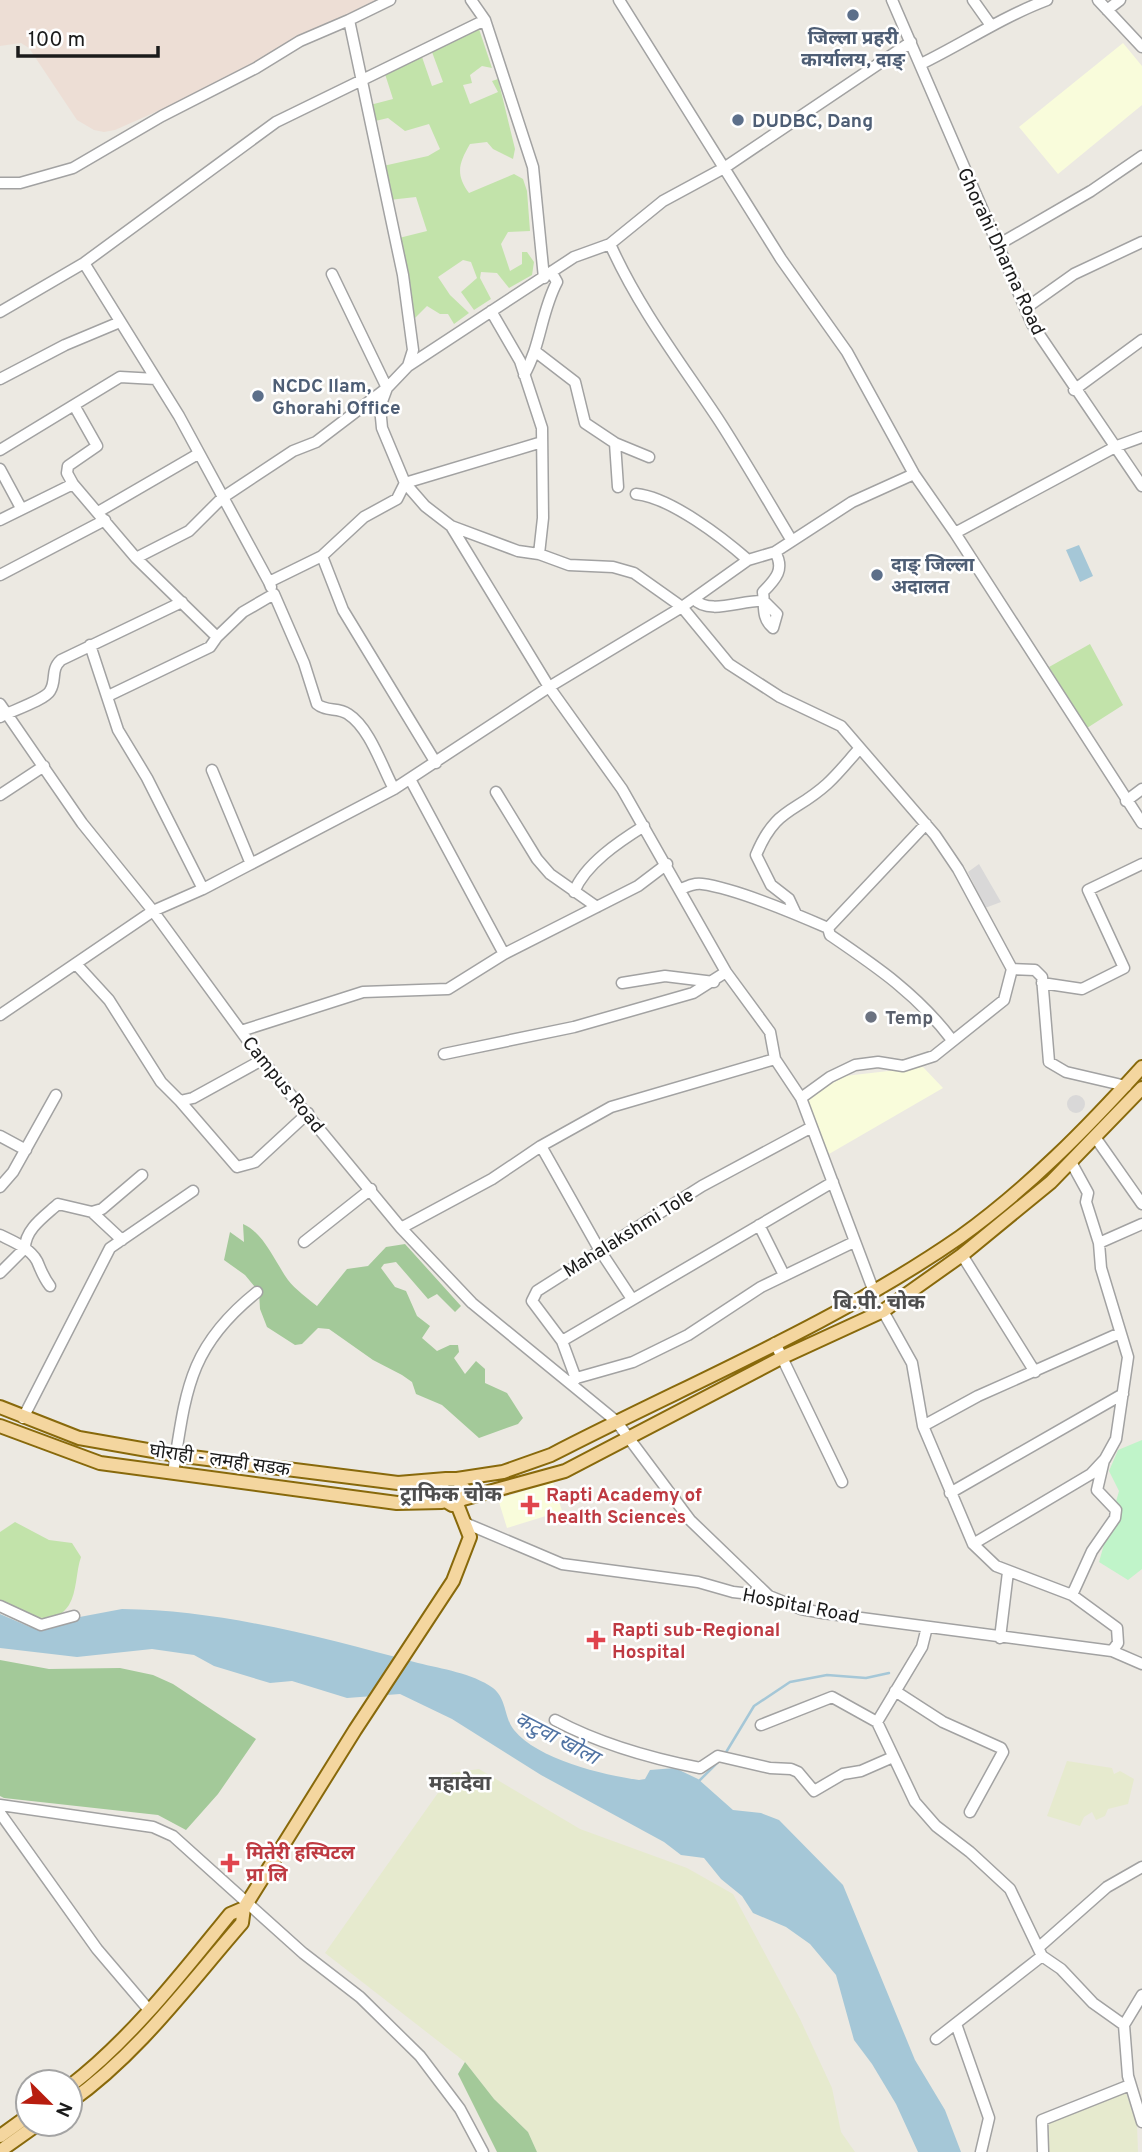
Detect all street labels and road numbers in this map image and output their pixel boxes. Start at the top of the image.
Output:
street label: Ghorahi Dharna Road [951,164,1050,339]
street label: Campus Road [236,1032,329,1139]
street label: Mahalakshmi Tole [559,1184,699,1284]
street label: घोराही - लमही सडक [148,1439,292,1483]
street label: Hospital Road [740,1584,861,1630]

